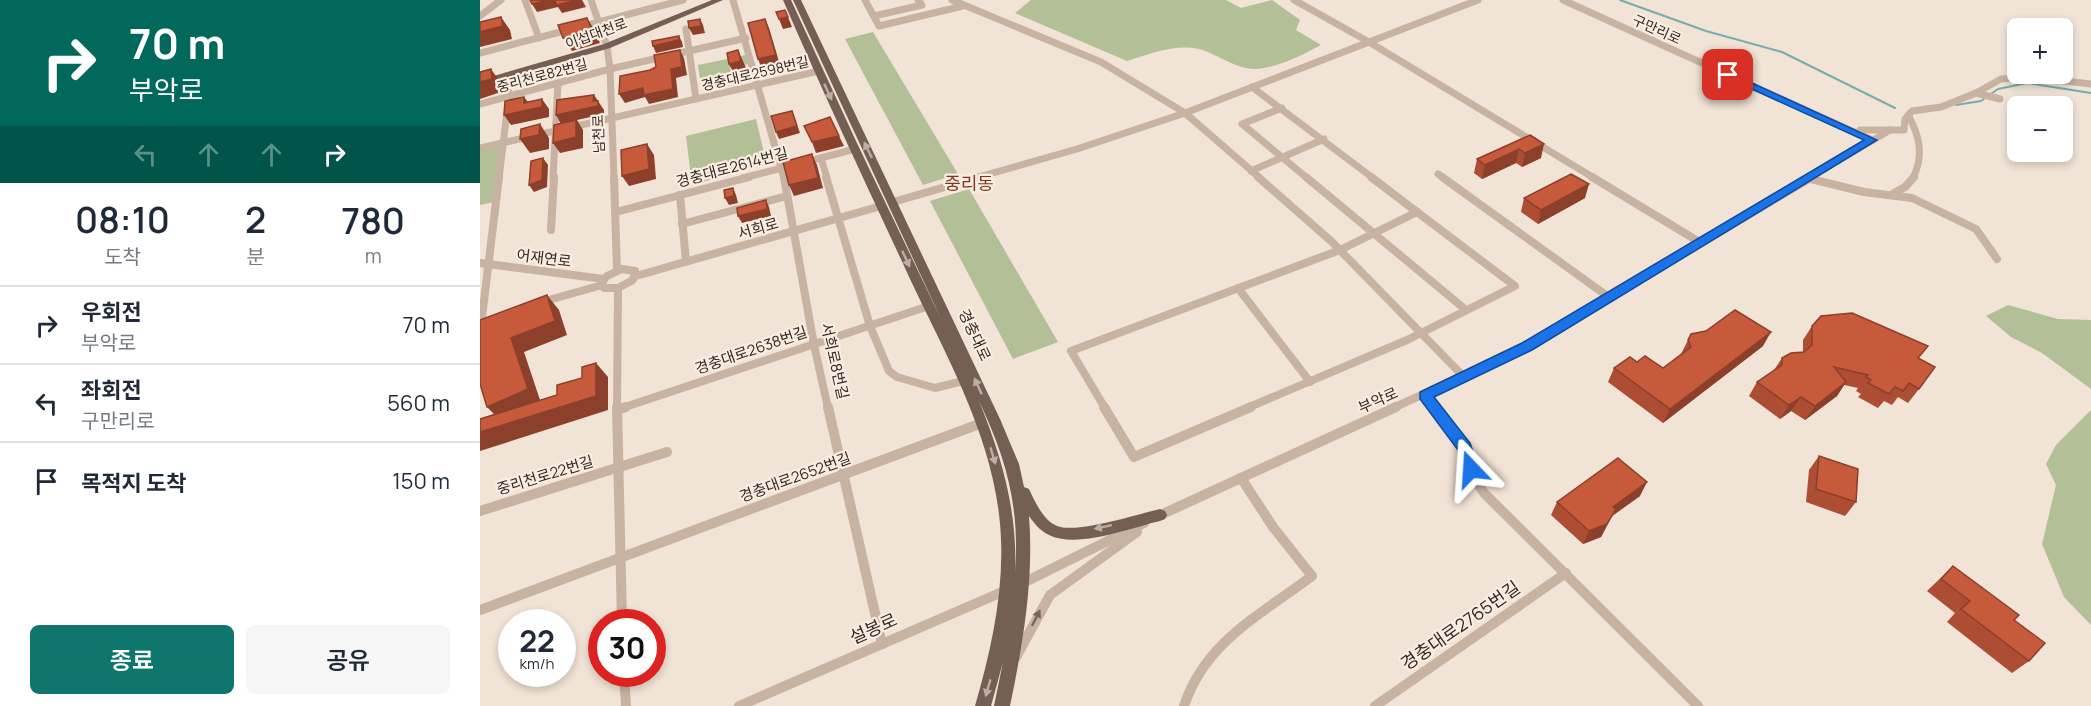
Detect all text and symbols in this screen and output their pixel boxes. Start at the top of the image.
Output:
street label: 구만리로 [1630,10,1685,48]
street label: 이섭대천로 [562,13,630,53]
text: 70 m [129,14,225,72]
map controls [2007,18,2073,162]
button: + [2007,18,2073,84]
icon: right [30,24,108,102]
pin [1702,49,1753,100]
street label: 경충대로2598번길 [699,51,811,95]
street label: 중리천로82번길 [494,54,590,96]
icon: arrive [1711,58,1744,91]
text: 부악로 [129,71,204,108]
one-way arrow [824,83,833,100]
button: − [2007,96,2073,162]
street label: 남천로 [588,114,608,154]
icon: left [129,138,162,171]
icon: ahead [192,138,225,171]
icon: ahead [255,138,288,171]
icon: right [318,138,351,171]
one-way arrow [864,141,873,158]
street label: 경충대로2614번길 [674,142,790,192]
district label: 중리동 [944,171,994,195]
text: 08:10 [75,195,170,244]
text: 2 [245,195,266,244]
text: 780 [341,196,405,245]
street label: 서희로 [735,212,781,244]
text: m [365,242,382,269]
text: 도착 [104,243,141,270]
text: 분 [246,243,265,270]
street label: 어재연로 [515,244,573,272]
one-way arrow [902,250,911,267]
text: 우회전 [81,297,142,327]
street label: 경충대로 [954,306,996,364]
icon: right [30,309,63,342]
text: 70 m [402,310,450,340]
street label: 경충대로2638번길 [692,321,810,379]
street label: 서희로8번길 [816,321,854,401]
text: 부악로 [81,329,136,356]
text: 좌회전 [81,375,142,405]
one-way arrow [974,377,983,394]
street label: 부악로 [1355,382,1401,418]
icon: left [30,387,63,420]
text: 560 m [387,388,450,418]
text: 구만리로 [81,407,155,434]
position arrow [1439,437,1503,501]
street label: 경충대로2652번길 [736,447,854,507]
one-way arrow [989,447,998,465]
street label: 중리천로22번길 [494,450,596,500]
icon: arrive [30,465,63,498]
text: 150 m [392,466,450,496]
text: 목적지 도착 [81,468,187,498]
one-way arrow [1093,523,1112,532]
street label: 경충대로2765번길 [1396,575,1524,675]
street label: 설봉로 [845,607,901,649]
speed limit sign: 30 [588,609,666,687]
one-way arrow [1032,609,1041,626]
text: 22 [519,620,555,661]
button: 종료 [30,625,234,694]
button: 공유 [246,625,450,694]
text: km/h [520,653,554,674]
one-way arrow [983,679,992,697]

